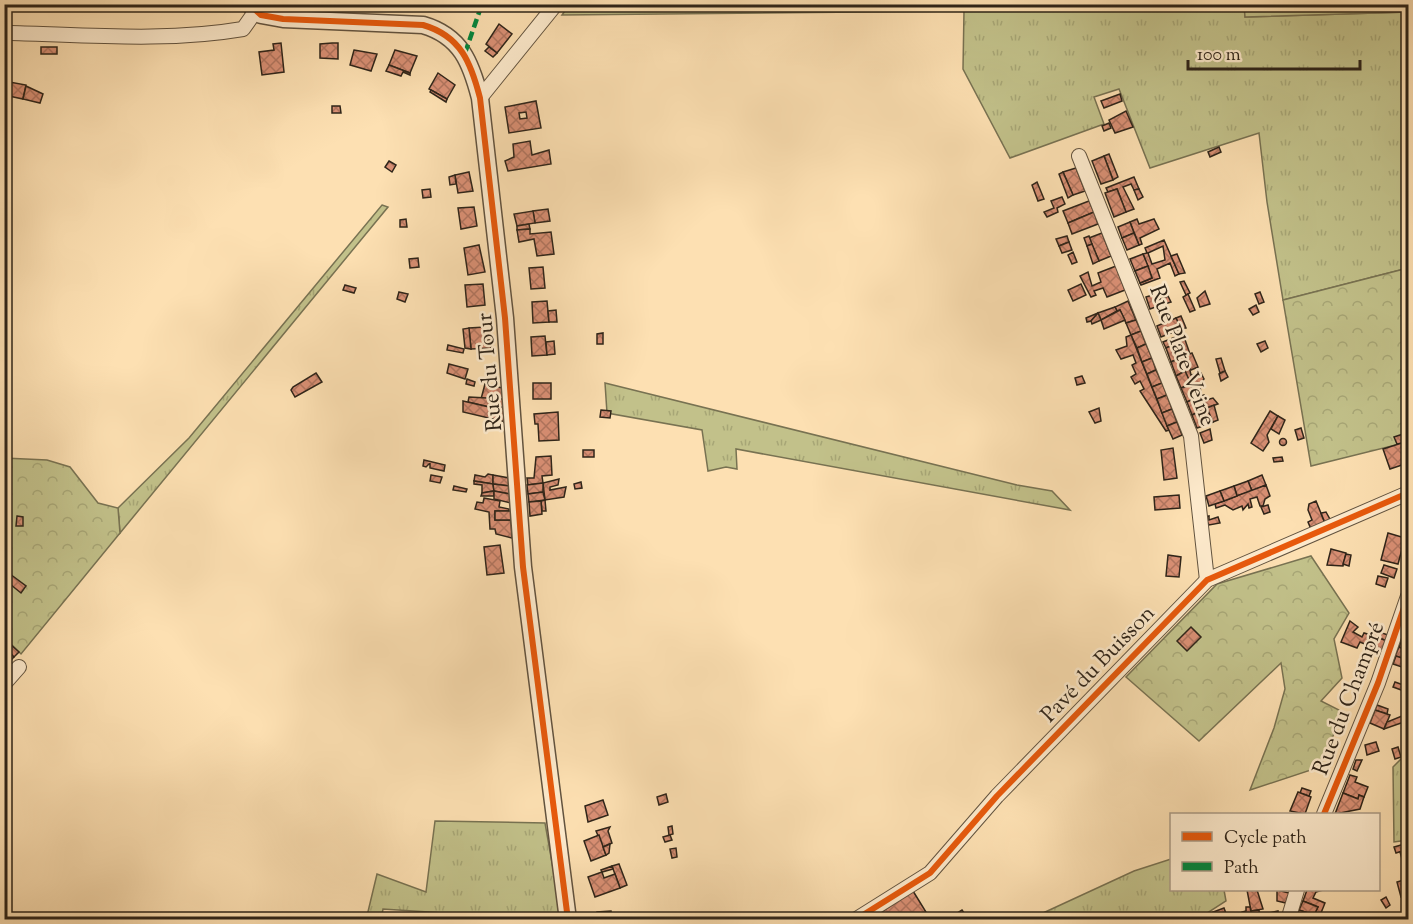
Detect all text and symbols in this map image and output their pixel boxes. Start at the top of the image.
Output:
scale bar [1188,33,1360,71]
text: 100 m [1197,43,1241,69]
street label: Rue Plate Veine [1139,281,1223,431]
street label: Rue du Tour [470,311,512,433]
street label: Pavé du Buisson [1035,599,1163,731]
street label: Rue du Champré [1306,618,1394,780]
legend [1170,813,1380,891]
text: Cycle path [1224,826,1307,852]
text: Path [1224,856,1259,882]

